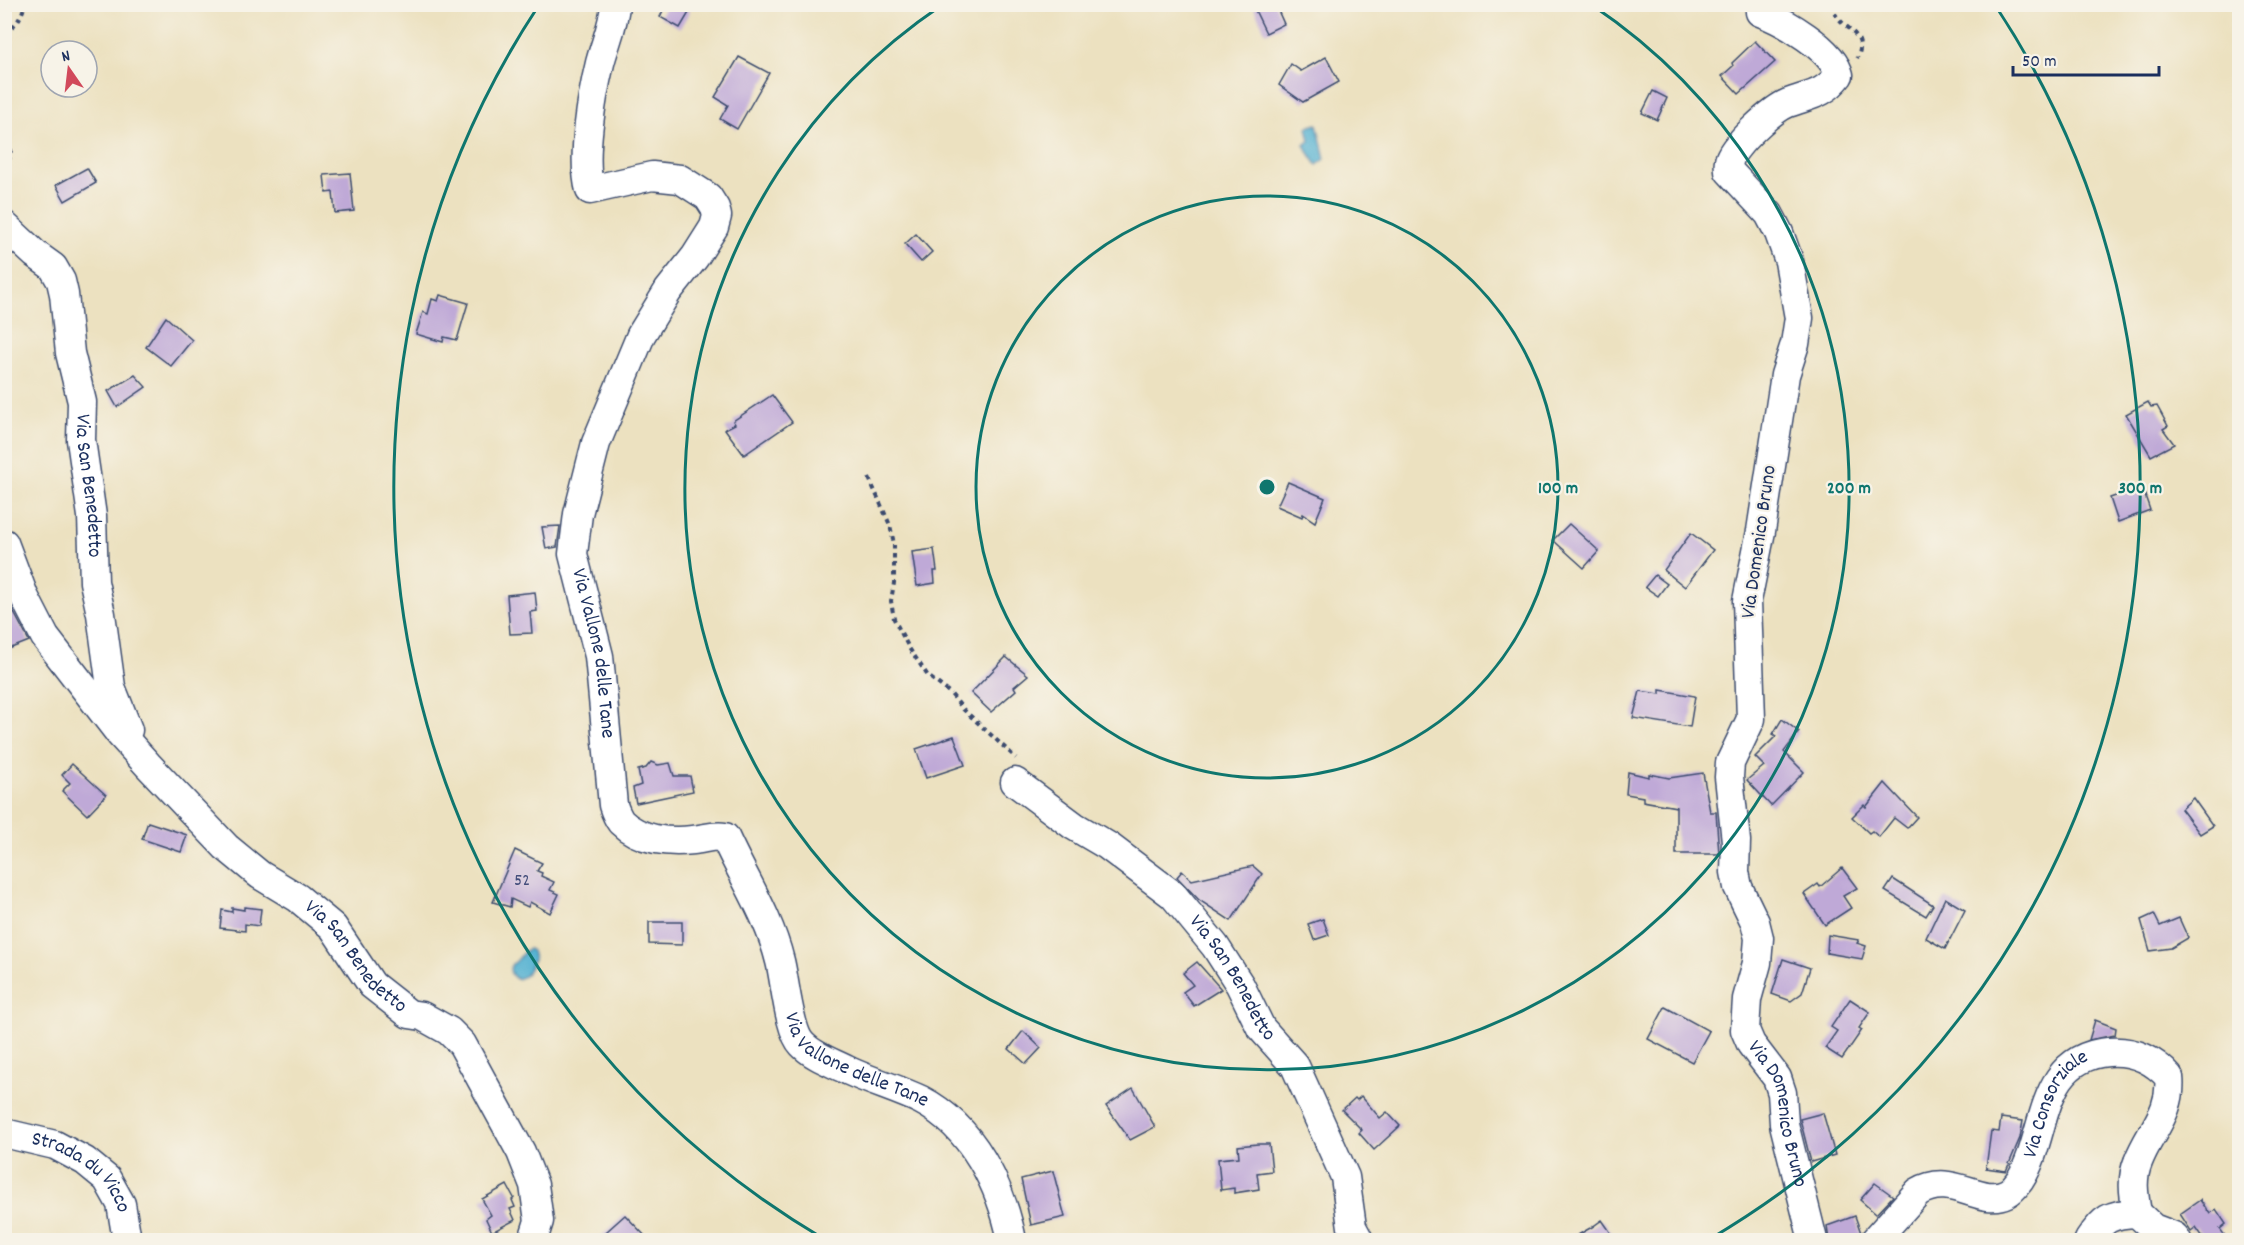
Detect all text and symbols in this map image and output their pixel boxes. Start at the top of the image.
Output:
north arrow [39,39,99,99]
scale bar [2013,39,2158,77]
text: N [59,45,73,69]
text: 50 m [2022,50,2057,75]
street label: Via San Benedetto [66,414,108,558]
street label: Via Domenico Bruno [1734,463,1786,621]
centre of rings [1257,477,1277,497]
text: 100 m [1538,477,1578,502]
text: 200 m [1827,477,1871,502]
text: 300 m [2118,477,2162,502]
street label: Via Vallone delle Tane [562,566,622,740]
house number: 52 [514,869,530,894]
street label: Via San Benedetto [297,894,413,1022]
street label: Via San Benedetto [1181,909,1282,1049]
street label: Via Vallone delle Tane [775,1010,934,1116]
street label: Via Domenico Bruno [1739,1035,1814,1191]
street label: Via Consorziale [2016,1043,2093,1162]
street label: Strada du Vicco [28,1125,137,1214]

